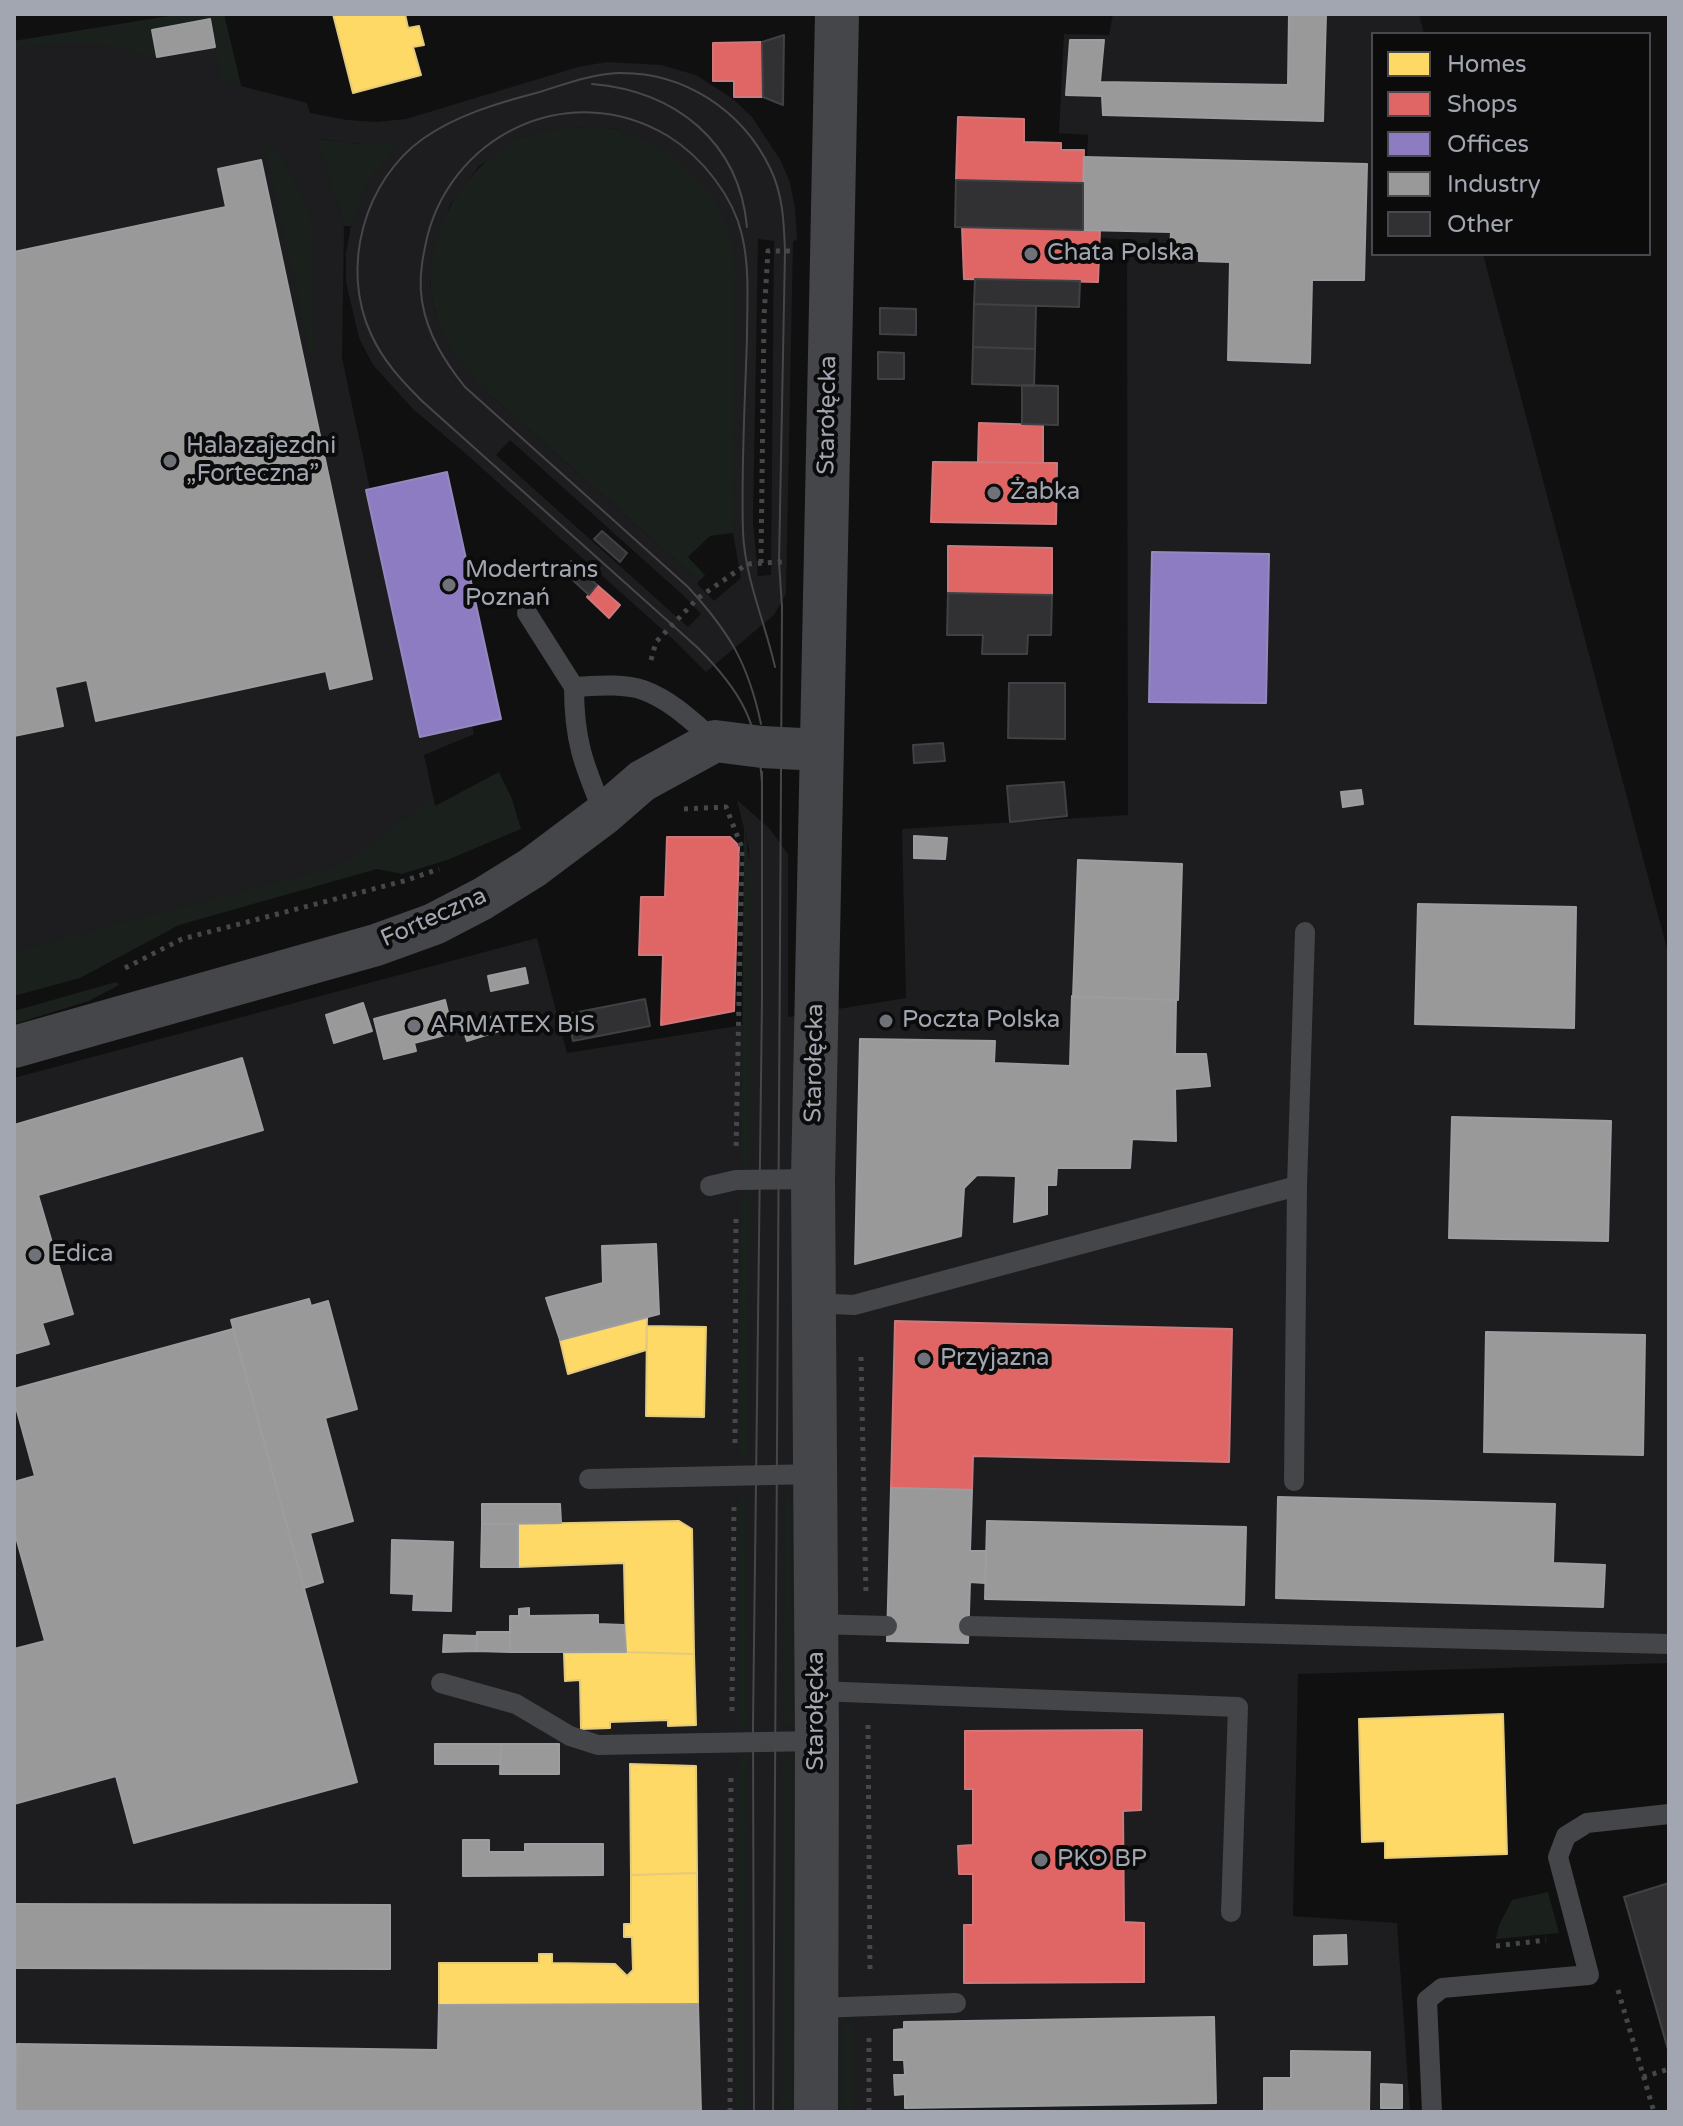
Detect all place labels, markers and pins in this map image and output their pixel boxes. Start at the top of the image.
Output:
place label: Chata Polska [1047,240,1195,268]
marker: Chata Polska [1022,245,1040,263]
place label: Hala zajezdni „Forteczna” [186,433,336,489]
marker: Hala zajezdni „Forteczna” [161,452,179,470]
place label: Żabka [1010,479,1080,507]
marker: Żabka [985,484,1003,502]
place label: Modertrans Poznań [465,557,598,613]
marker: Modertrans Poznań [440,576,458,594]
place label: Poczta Polska [902,1007,1060,1035]
place label: ARMATEX BIS [430,1012,595,1040]
marker: Poczta Polska [877,1012,895,1030]
marker: ARMATEX BIS [405,1017,423,1035]
place label: Edica [51,1241,113,1269]
marker: Edica [26,1246,44,1264]
place label: Przyjazna [940,1345,1050,1373]
marker: Przyjazna [915,1350,933,1368]
place label: PKO BP [1057,1846,1147,1874]
marker: PKO BP [1032,1851,1050,1869]

